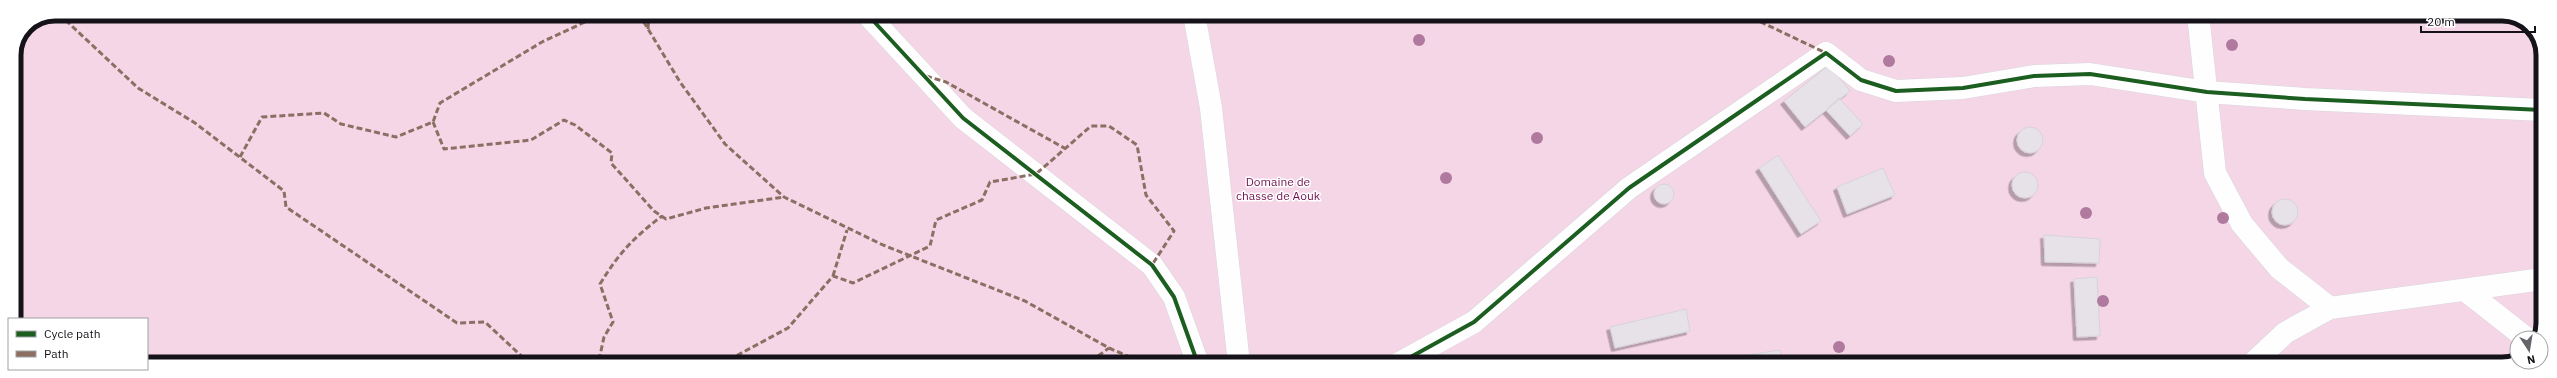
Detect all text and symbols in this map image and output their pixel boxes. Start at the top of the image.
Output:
scale bar [2421,8,2535,34]
text: 20 m [2427,14,2455,29]
park label: Domaine de chasse de Aouk [1236,174,1321,203]
legend [8,318,148,370]
text: Cycle path [44,326,101,341]
north arrow [2509,330,2549,370]
text: Path [44,346,69,361]
text: N [2526,352,2536,367]

